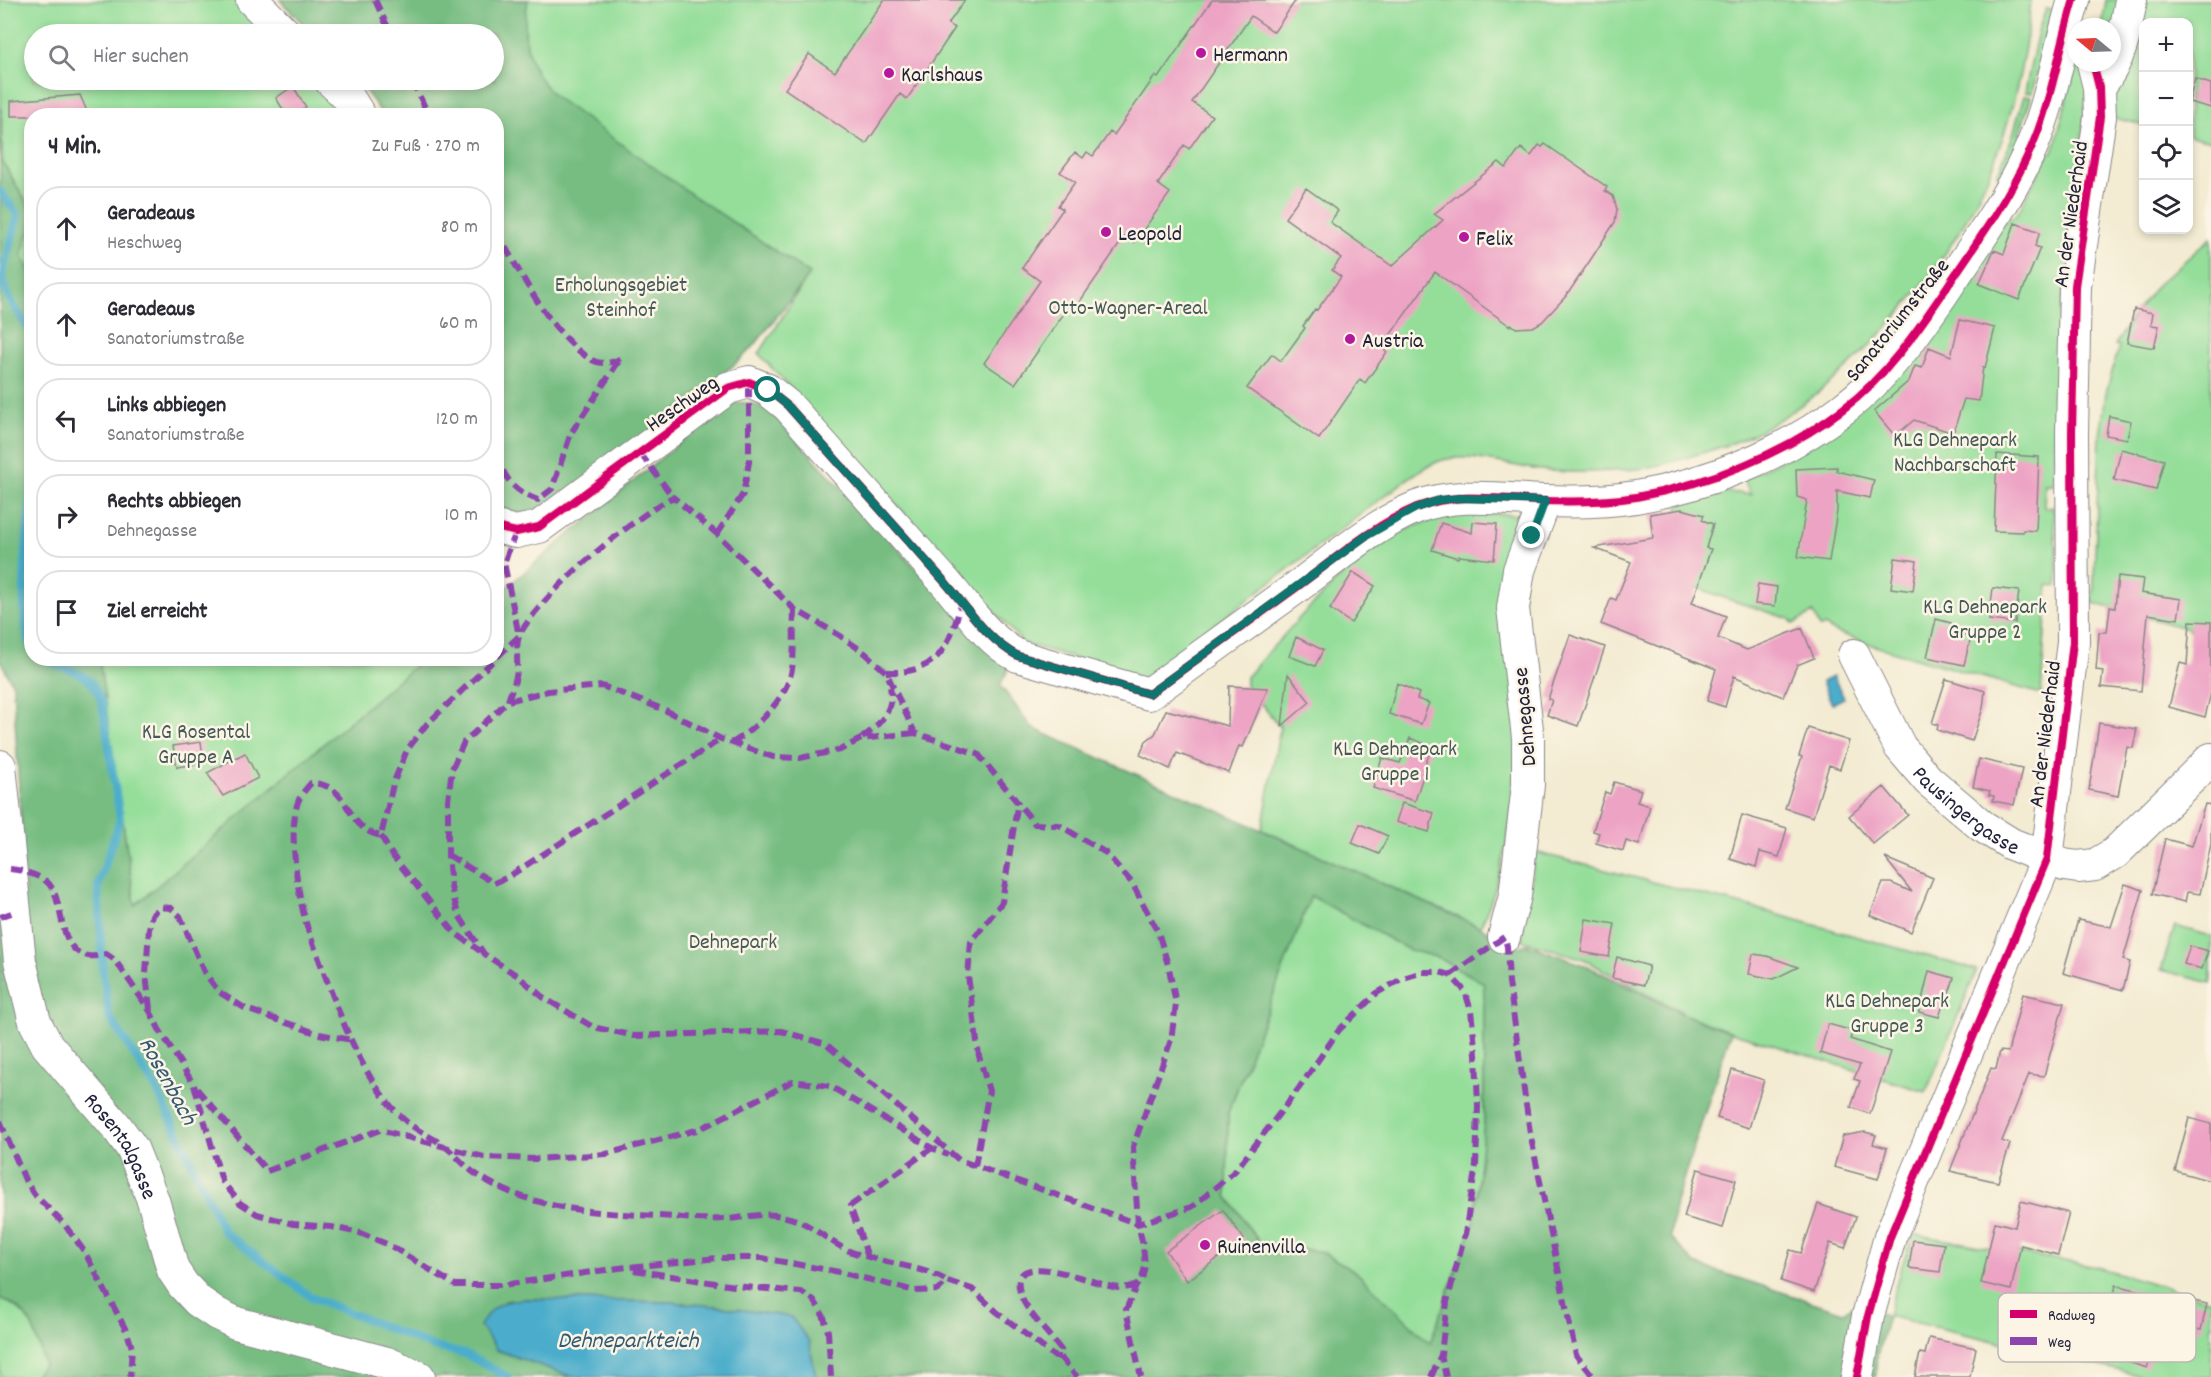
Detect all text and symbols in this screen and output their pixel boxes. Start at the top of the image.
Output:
north arrow [2067,18,2121,72]
map controls [2139,18,2193,234]
button: + [2139,18,2193,72]
search box [24,24,504,90]
icon: search [45,41,78,74]
place label: Hermann [1213,41,1288,72]
text: Hier suchen [93,42,189,73]
marker: Hermann [1194,46,1208,60]
place label: Karlshaus [901,61,983,92]
marker: Karlshaus [882,66,896,80]
button: − [2139,72,2193,126]
button: locate [2139,126,2193,180]
text: 4 Min. [48,129,101,166]
text: Zu Fuß · 270 m [372,133,480,161]
street label: An der Niederhaid [2047,139,2098,290]
button: layers [2139,180,2193,234]
text: Geradeaus [107,199,195,230]
icon: ahead [50,212,83,245]
text: 80 m [441,214,478,242]
place label: Leopold [1118,220,1182,251]
marker: Leopold [1099,225,1113,239]
place label: Felix [1476,225,1513,256]
text: Heschweg [107,230,182,258]
marker: Felix [1457,230,1471,244]
street label: Sanatoriumstraße [1839,253,1958,390]
park label: Erholungsgebiet Steinhof [555,271,687,327]
park label: Otto-Wagner-Areal [1048,294,1208,325]
text: Geradeaus [107,295,195,326]
icon: ahead [50,308,83,341]
text: 60 m [439,310,478,338]
text: Sanatoriumstraße [107,326,244,354]
place label: Austria [1362,327,1424,358]
marker: Austria [1343,332,1357,346]
street label: Heschweg [640,368,726,441]
route start [754,376,780,402]
text: Links abbiegen [107,391,226,422]
icon: left [50,404,83,437]
text: 120 m [436,406,478,434]
text: Sanatoriumstraße [107,422,244,450]
park label: KLG Dehnepark Nachbarschaft [1893,426,2017,482]
text: Rechts abbiegen [107,487,241,518]
icon: right [50,500,83,533]
text: 10 m [444,502,478,530]
text: Dehnegasse [107,518,197,546]
route end [1518,522,1544,548]
park label: KLG Dehnepark Gruppe 2 [1923,593,2047,649]
icon: arrive [50,596,83,629]
text: Ziel erreicht [107,597,207,628]
street label: An der Niederhaid [2022,659,2071,810]
street label: Dehnegasse [1507,666,1546,767]
park label: KLG Rosental Gruppe A [142,718,250,774]
park label: KLG Dehnepark Gruppe 1 [1333,735,1457,791]
street label: Pausingergasse [1903,760,2023,865]
park label: Dehnepark [689,928,777,959]
park label: KLG Dehnepark Gruppe 3 [1825,987,1949,1043]
water label: Rosenbach [128,1031,205,1133]
street label: Rosentalgasse [75,1087,163,1205]
place label: Ruinenvilla [1217,1233,1306,1264]
marker: Ruinenvilla [1198,1238,1212,1252]
legend [1998,1293,2196,1362]
text: Radweg [2048,1305,2095,1328]
water label: Dehneparkteich [557,1325,700,1359]
text: Weg [2048,1332,2071,1355]

